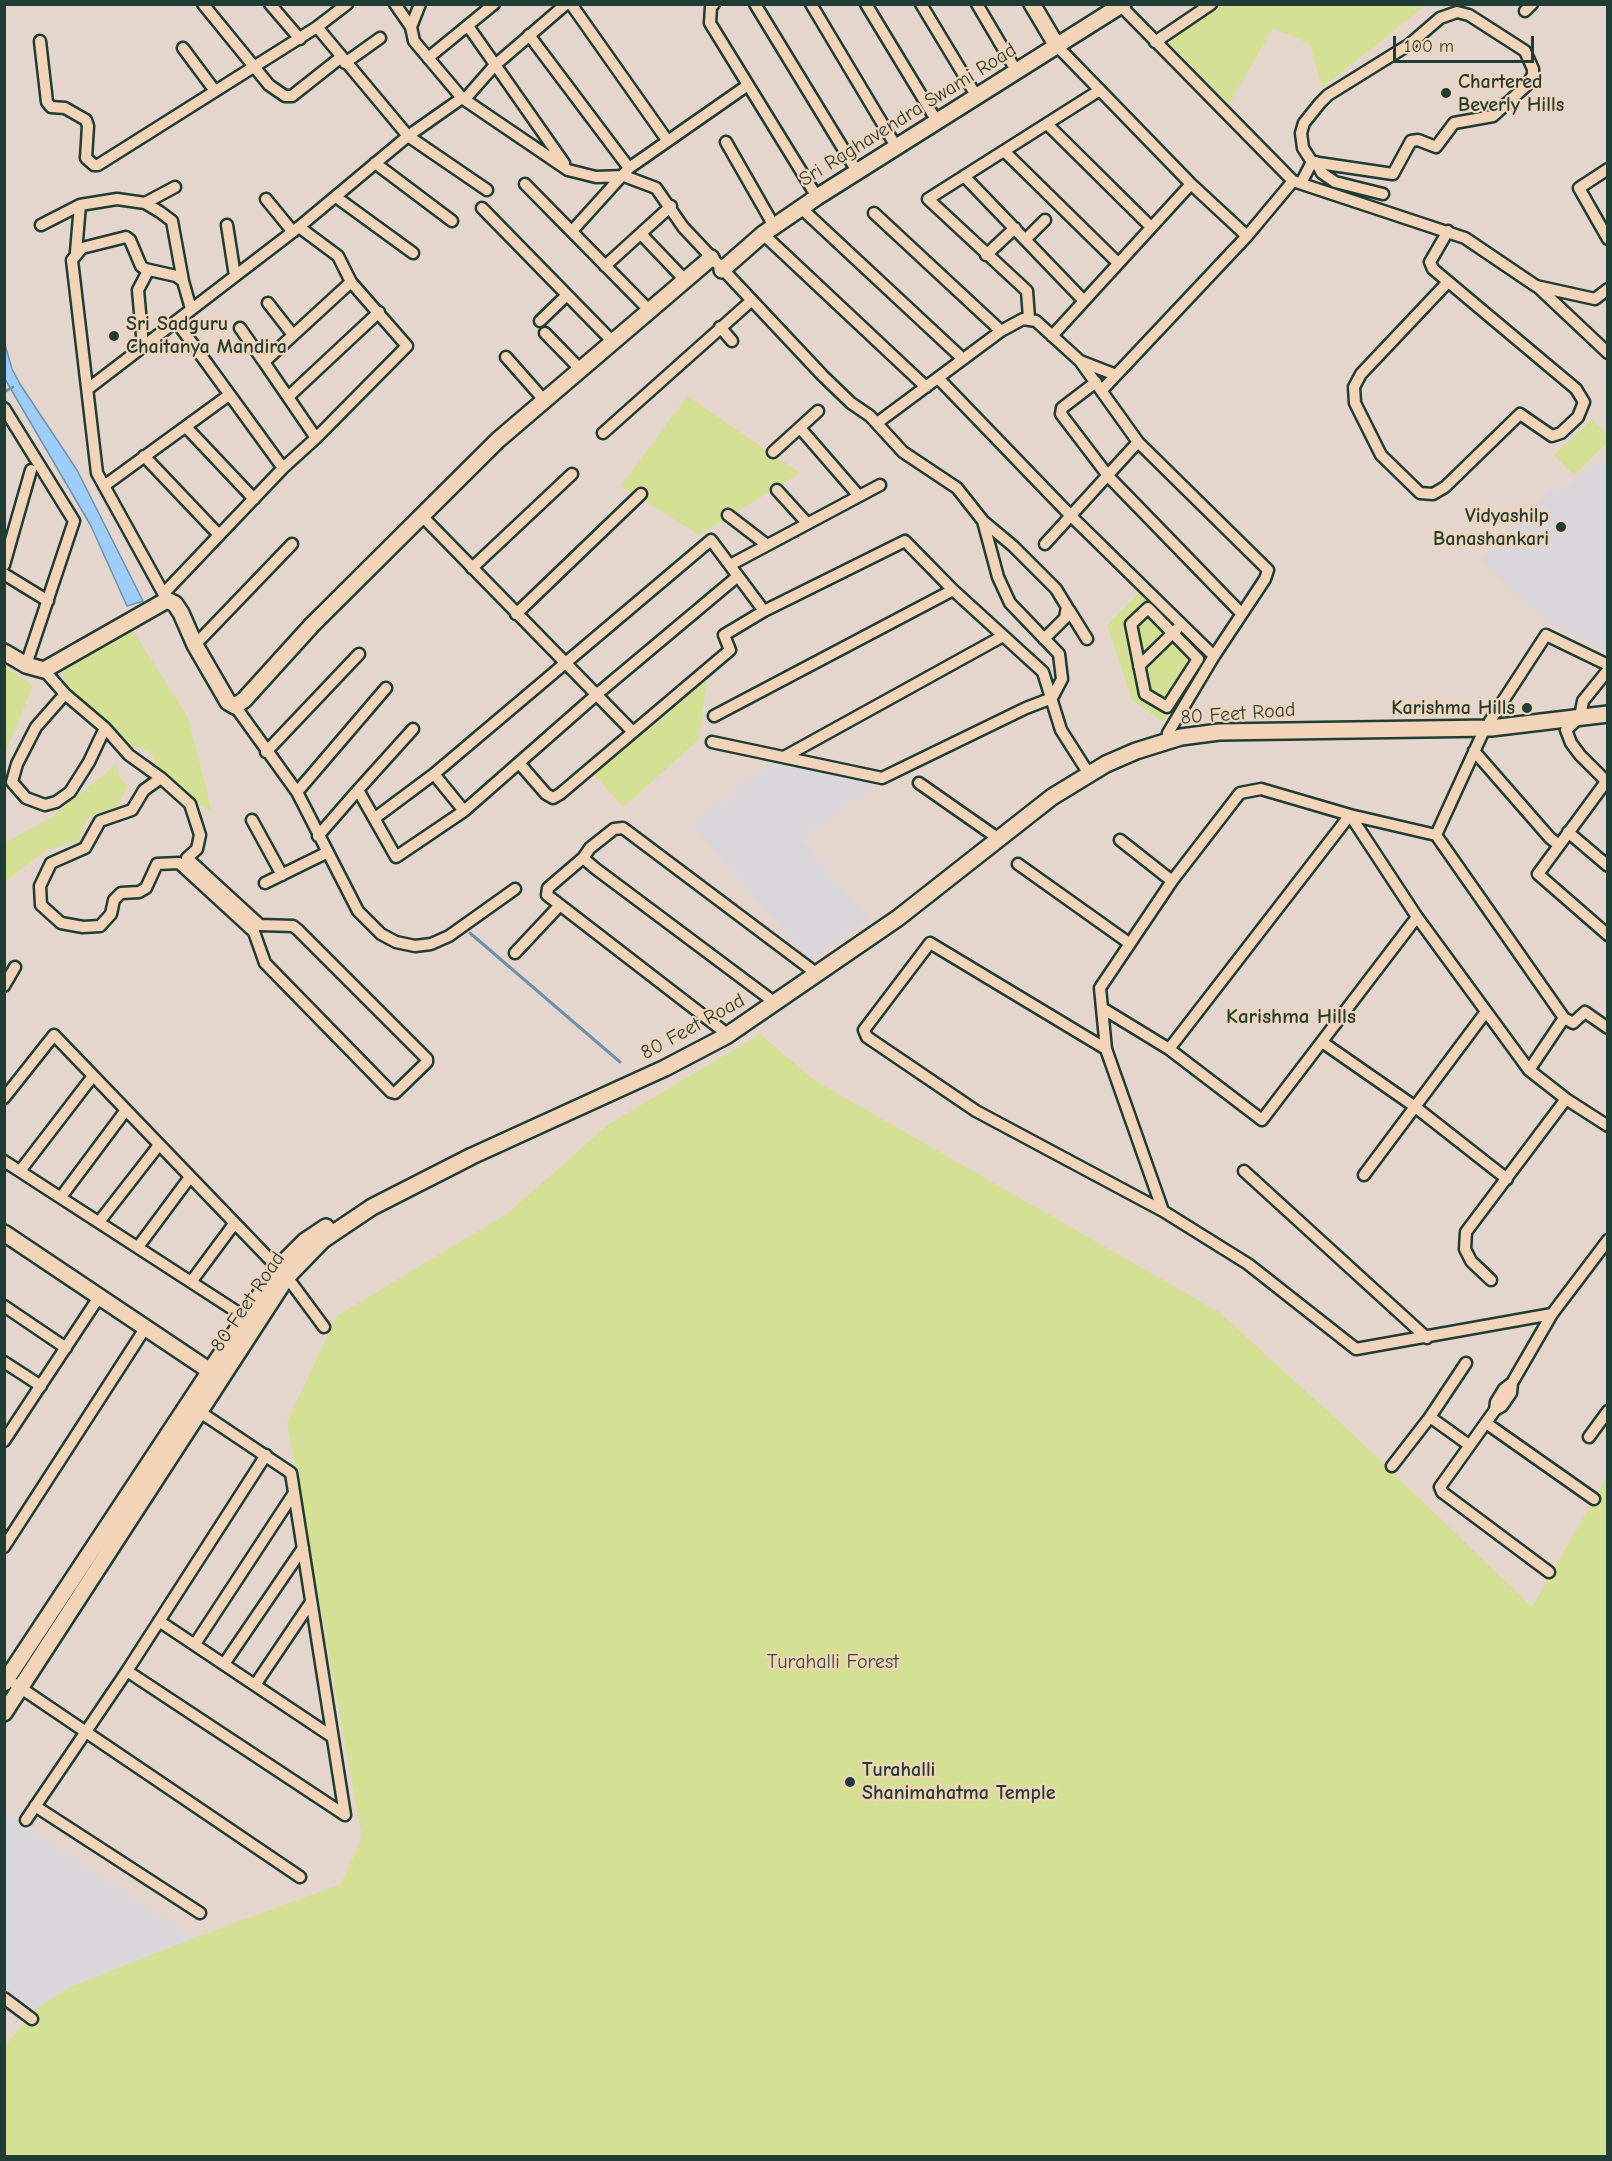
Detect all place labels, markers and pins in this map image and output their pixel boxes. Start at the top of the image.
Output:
place label: Chartered Beverly Hills [1458,70,1564,117]
marker: Chartered Beverly Hills [1439,86,1453,100]
place label: Sri Sadguru Chaitanya Mandira [126,312,287,359]
marker: Sri Sadguru Chaitanya Mandira [107,329,121,343]
place label: Vidyashilp Banashankari [1433,504,1549,551]
marker: Vidyashilp Banashankari [1554,520,1568,534]
place label: Karishma Hills [1391,696,1515,720]
marker: Karishma Hills [1520,701,1534,715]
place label: Turahalli Shanimahatma Temple [862,1758,1055,1805]
marker: Turahalli Shanimahatma Temple [843,1775,857,1789]

